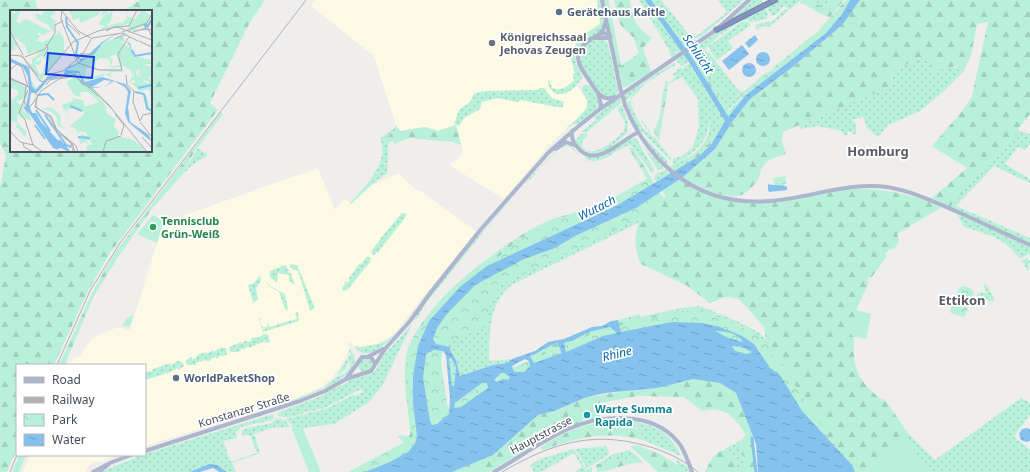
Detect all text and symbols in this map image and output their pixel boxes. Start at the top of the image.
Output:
place label: Gerätehaus Kaitle [567,4,666,19]
marker: Gerätehaus Kaitle [554,7,564,17]
inset map [10,10,152,152]
place label: Königreichssaal Jehovas Zeugen [499,29,586,57]
water label: Schlücht [679,30,719,78]
marker: Königreichssaal Jehovas Zeugen [487,38,497,48]
district label: Homburg [847,142,909,160]
water label: Wutach [575,191,619,224]
place label: Tennisclub Grün-Weiß [161,213,220,241]
marker: Tennisclub Grün-Weiß [148,222,158,232]
district label: Ettikon [938,291,986,309]
water label: Rhine [600,342,633,365]
legend [16,364,146,456]
place label: WorldPaketShop [184,370,275,385]
text: Road [52,371,81,388]
marker: WorldPaketShop [171,373,181,383]
street label: Konstanzer Straße [196,388,291,431]
text: Railway [52,391,96,408]
place label: Warte Summa Rapida [595,401,672,429]
marker: Warte Summa Rapida [582,410,592,420]
text: Park [52,411,78,428]
street label: Hauptstrasse [507,412,574,457]
text: Water [52,431,86,448]

